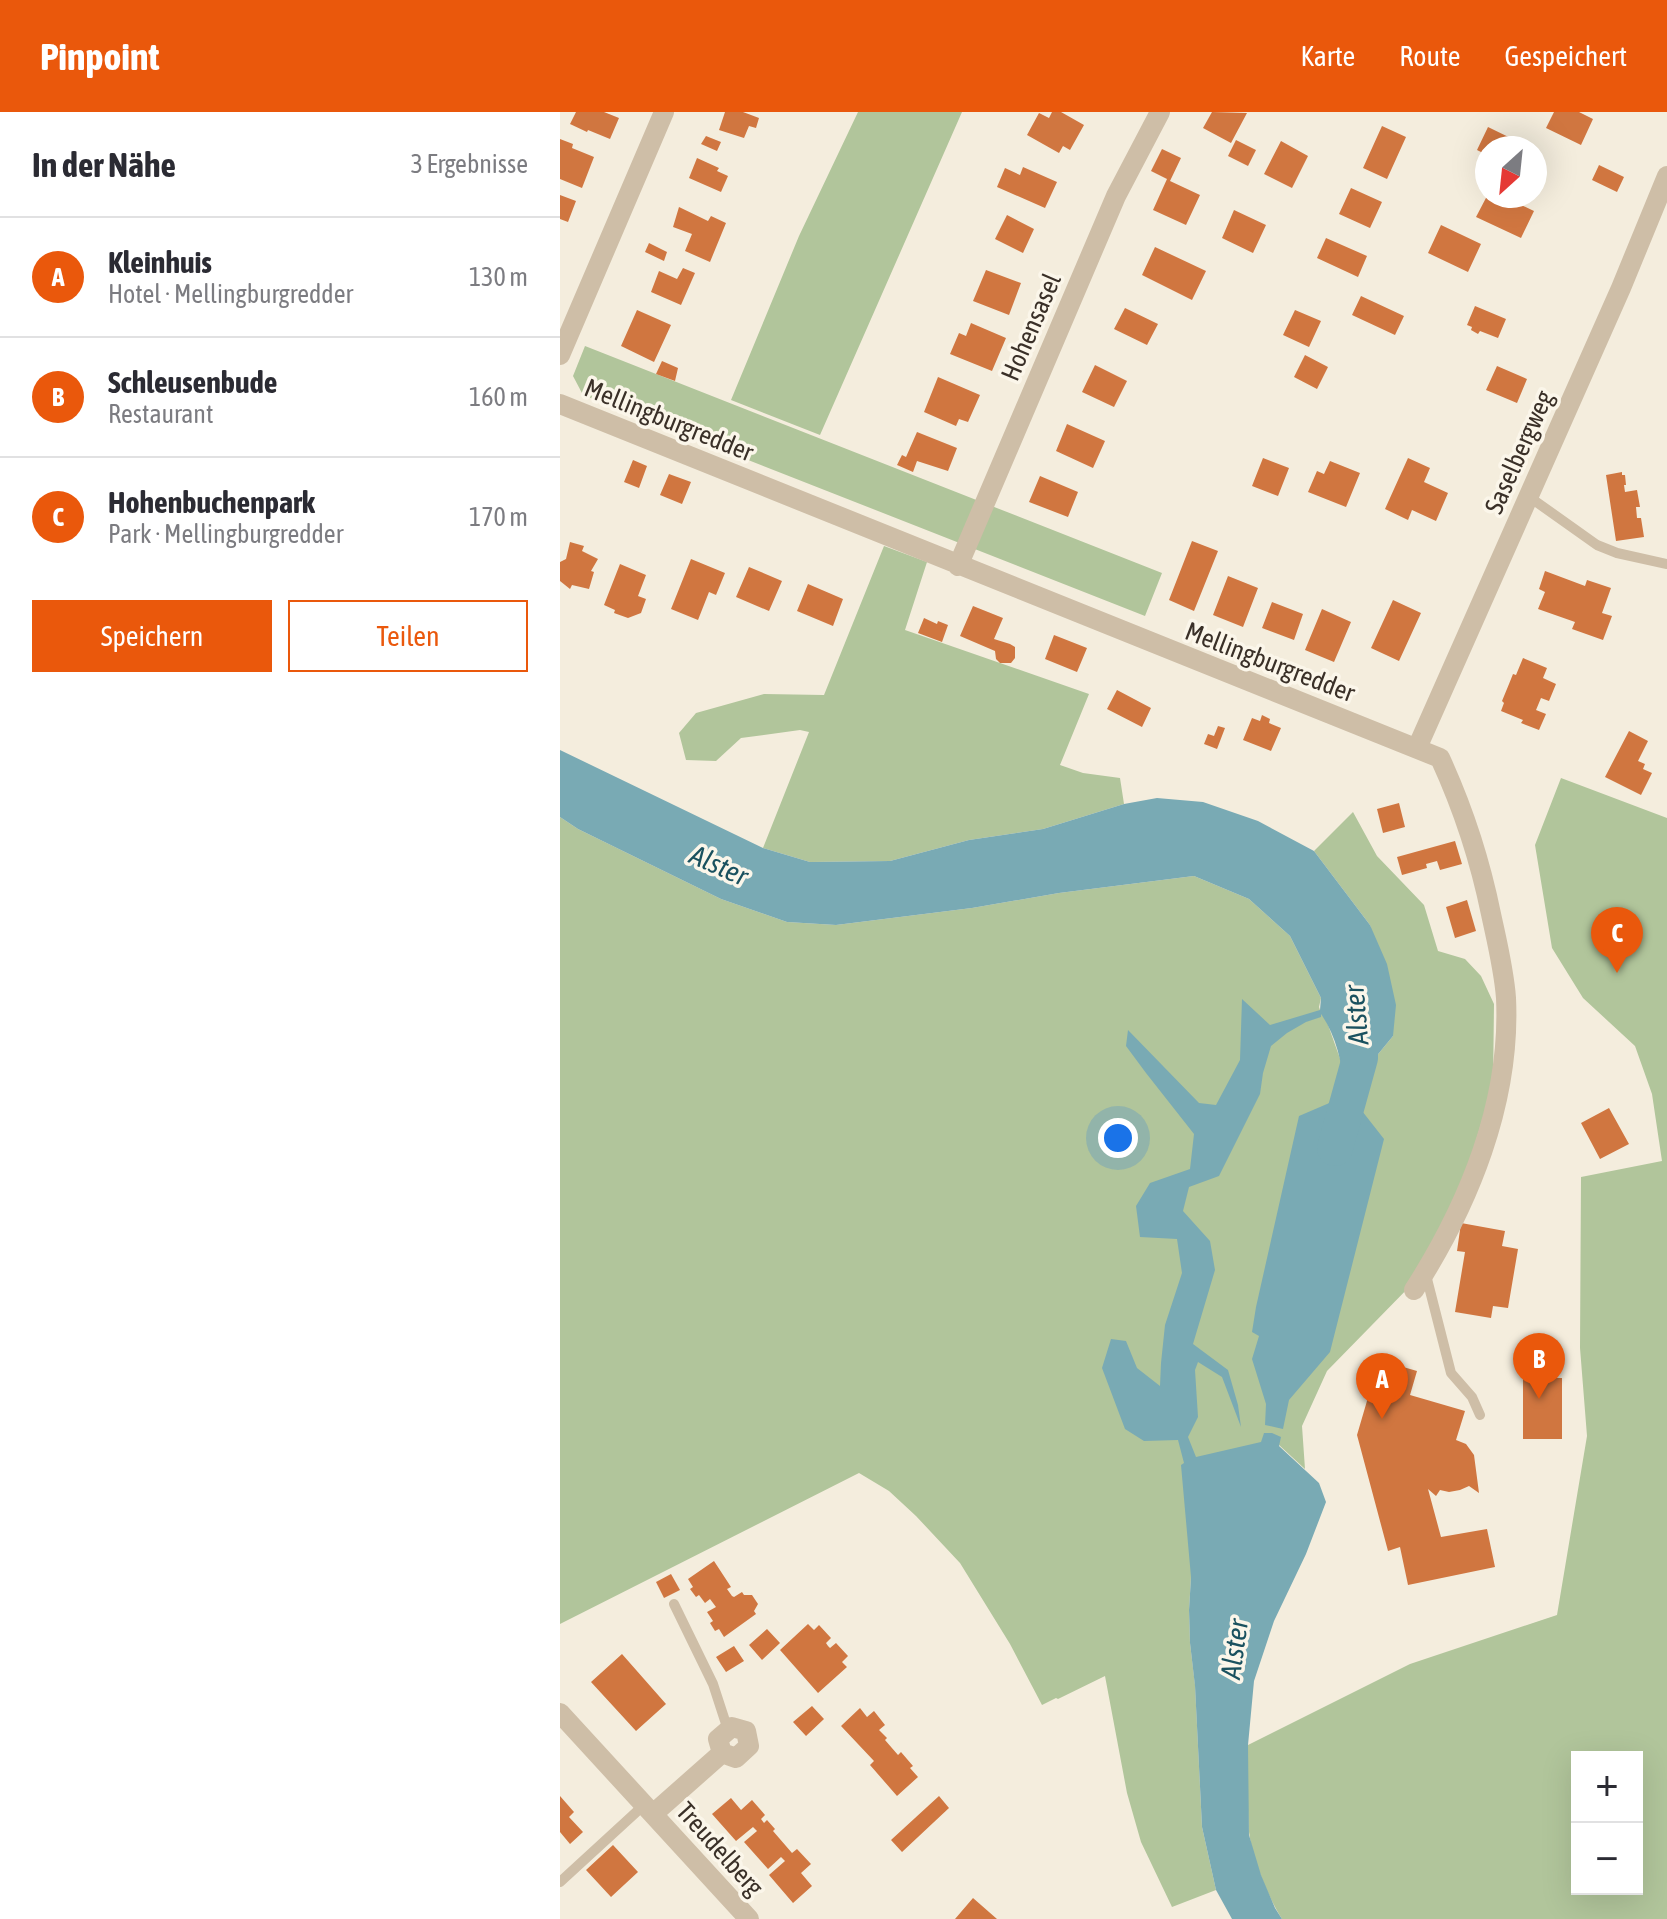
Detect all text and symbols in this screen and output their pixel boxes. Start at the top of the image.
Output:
text: Pinpoint [40,35,159,78]
text: Karte [1301,40,1355,72]
text: Route [1399,40,1460,72]
text: Gespeichert [1504,40,1627,72]
north arrow [1475,136,1547,208]
text: In der Nähe [32,145,176,184]
text: 3 Ergebnisse [411,149,528,179]
text: Kleinhuis [108,245,212,279]
text: A [52,262,64,292]
text: 130 m [469,262,528,292]
street label: Hohensasel [995,269,1067,385]
text: Hotel · Mellingburgredder [108,279,353,309]
text: Schleusenbude [108,365,277,399]
street label: Mellingburgredder [580,373,758,468]
text: B [52,382,64,412]
text: 160 m [469,382,528,412]
street label: Saselbergweg [1479,385,1560,518]
text: Restaurant [108,399,213,429]
text: Hohenbuchenpark [108,485,315,519]
text: C [52,502,64,532]
text: 170 m [469,502,528,532]
text: Park · Mellingburgredder [108,519,343,549]
button: Speichern [32,600,272,672]
button: Teilen [288,600,528,672]
street label: Mellingburgredder [1181,616,1359,708]
water label: Alster [684,838,754,892]
pin: C [1591,907,1643,973]
water label: Alster [1337,982,1375,1047]
your location [1098,1118,1138,1158]
pin: B [1513,1333,1565,1399]
pin: A [1356,1353,1408,1419]
water label: Alster [1214,1615,1254,1682]
map controls [1571,1751,1643,1895]
button: + [1571,1751,1643,1823]
street label: Treudelberg [670,1796,770,1902]
button: − [1571,1823,1643,1895]

